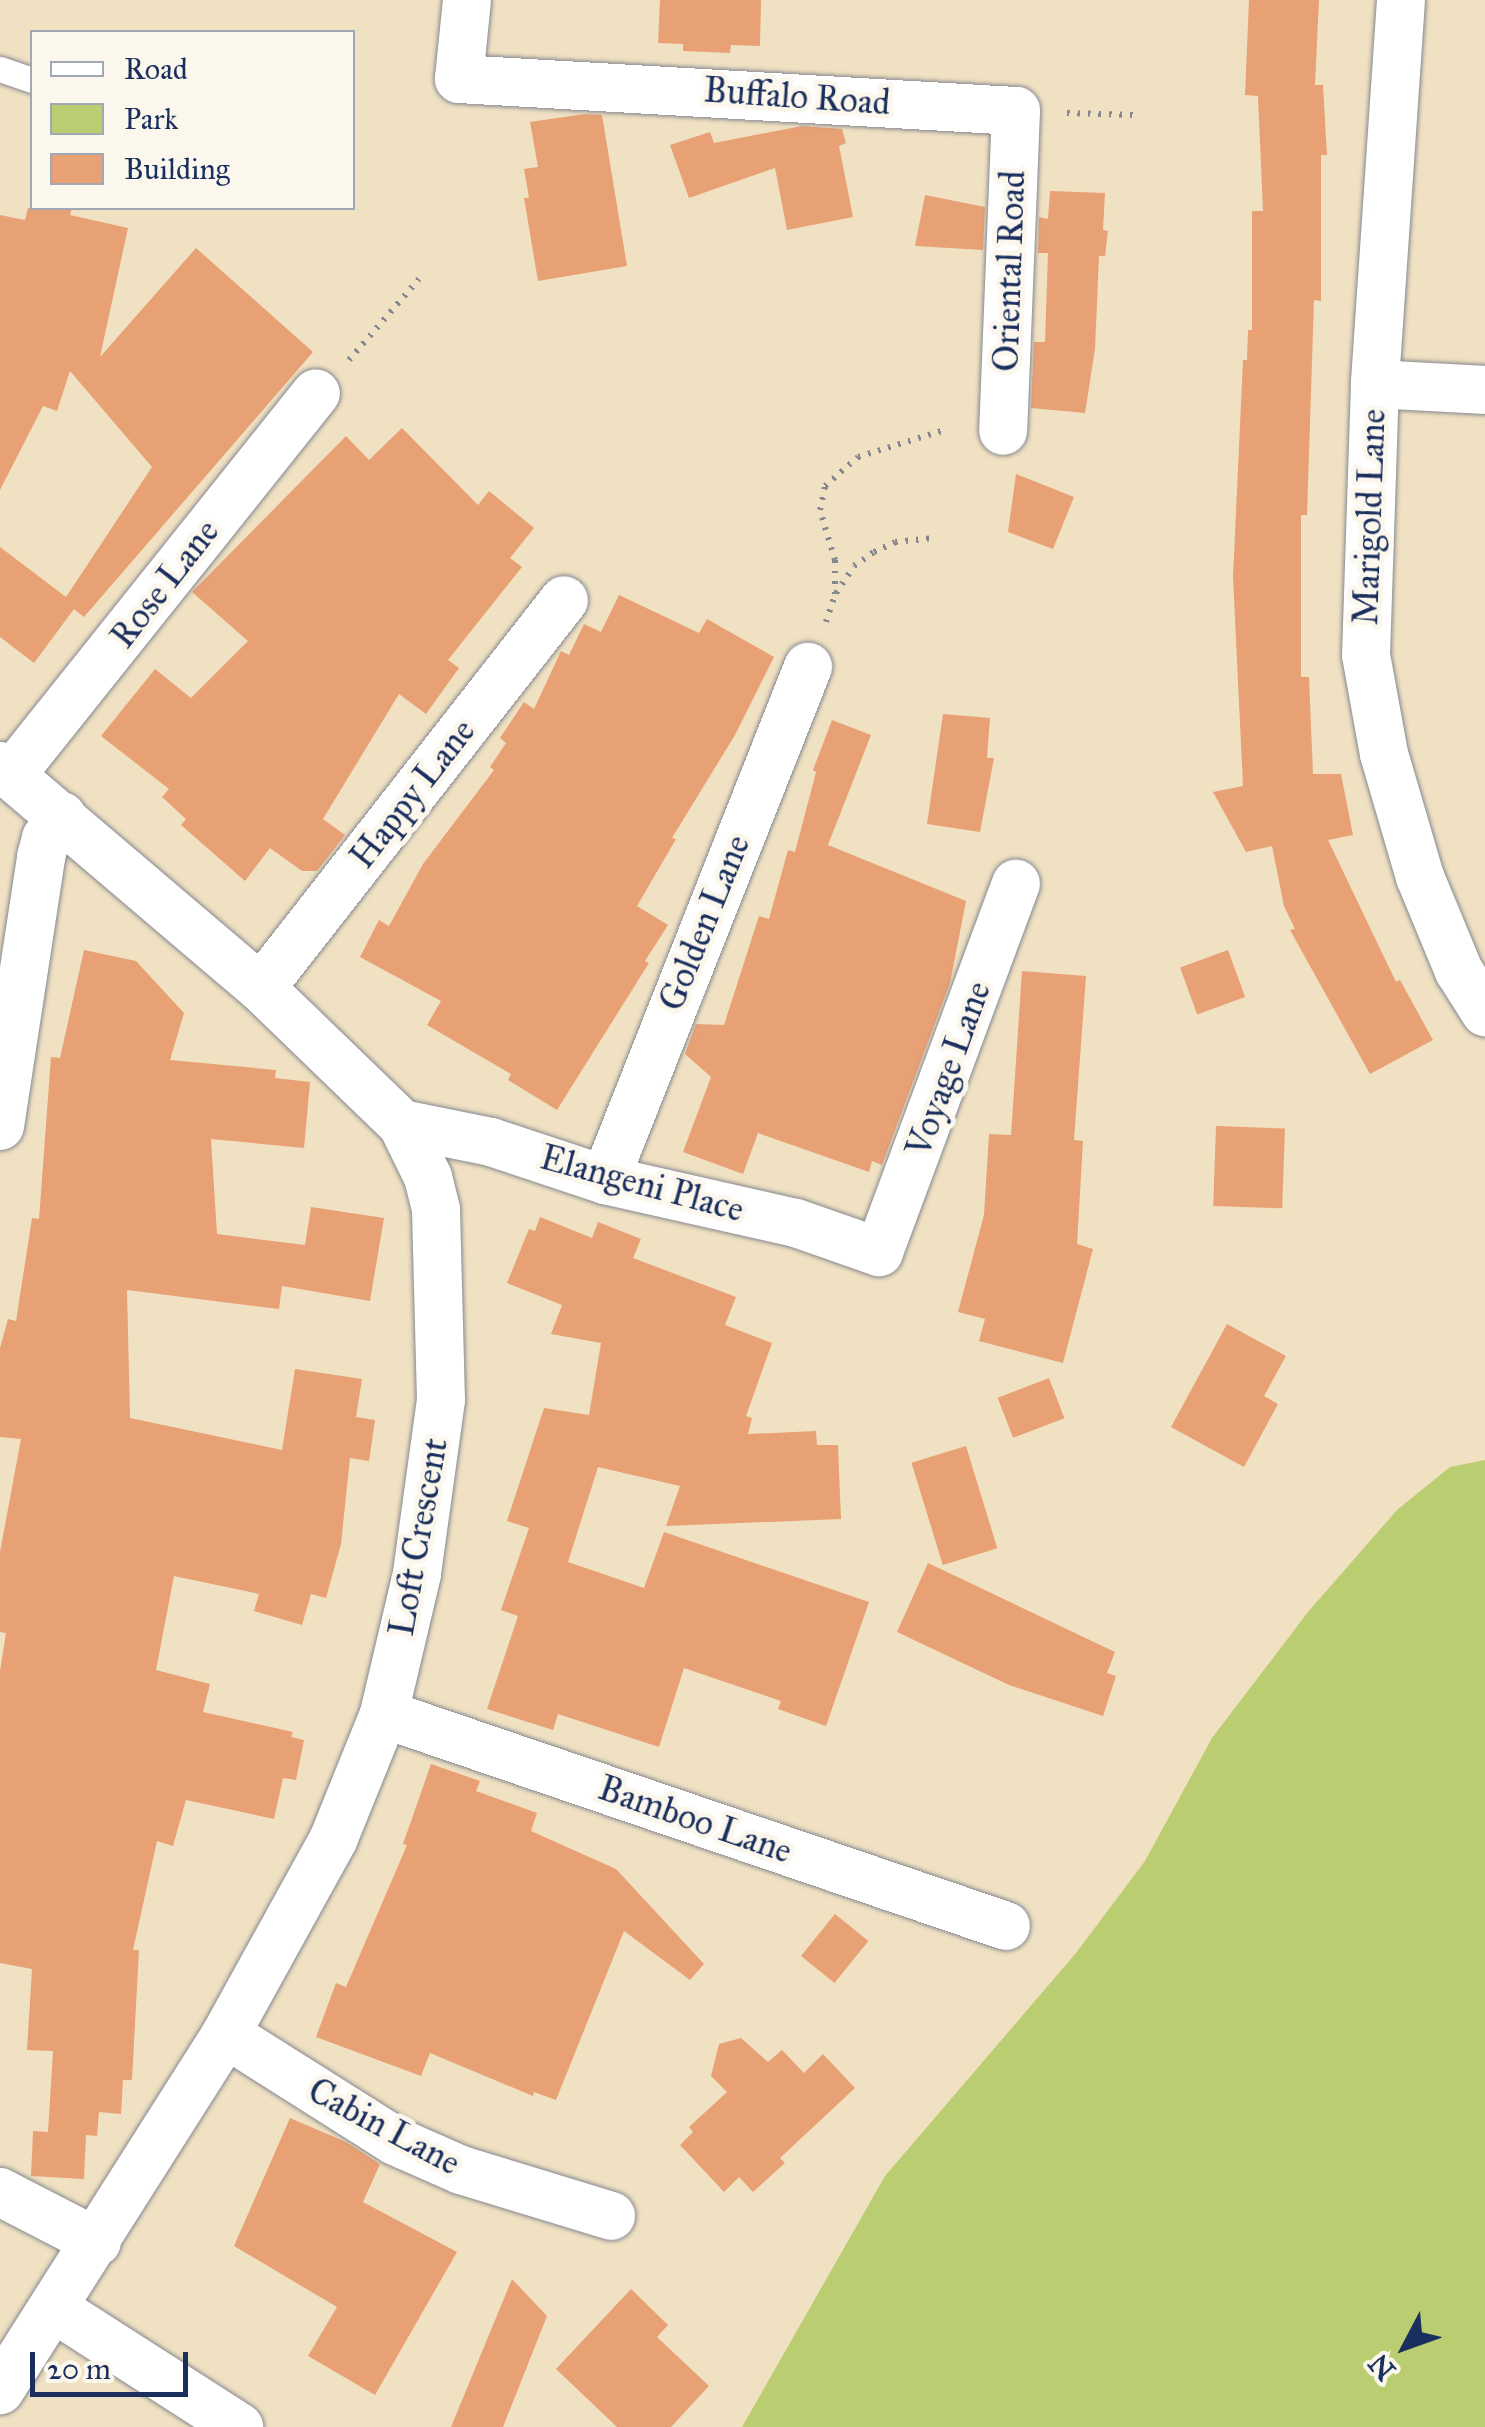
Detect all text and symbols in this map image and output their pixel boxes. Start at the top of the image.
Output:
legend [30,30,355,210]
text: Road [124,51,188,87]
street label: Buffalo Road [702,70,892,124]
text: Park [124,101,178,137]
text: Building [124,151,230,187]
street label: Oriental Road [985,170,1035,372]
street label: Marigold Lane [1345,408,1395,626]
street label: Rose Lane [102,511,228,657]
street label: Happy Lane [342,711,484,877]
street label: Golden Lane [651,829,759,1017]
street label: Voyage Lane [898,976,1000,1162]
street label: Elangeni Place [536,1137,748,1231]
street label: Loft Crescent [381,1435,457,1639]
street label: Bamboo Lane [593,1767,797,1873]
street label: Cabin Lane [301,2070,467,2184]
north arrow [1355,2297,1455,2397]
scale bar [35,2332,192,2394]
text: N [1361,2347,1403,2387]
text: 20 m [47,2351,111,2387]

